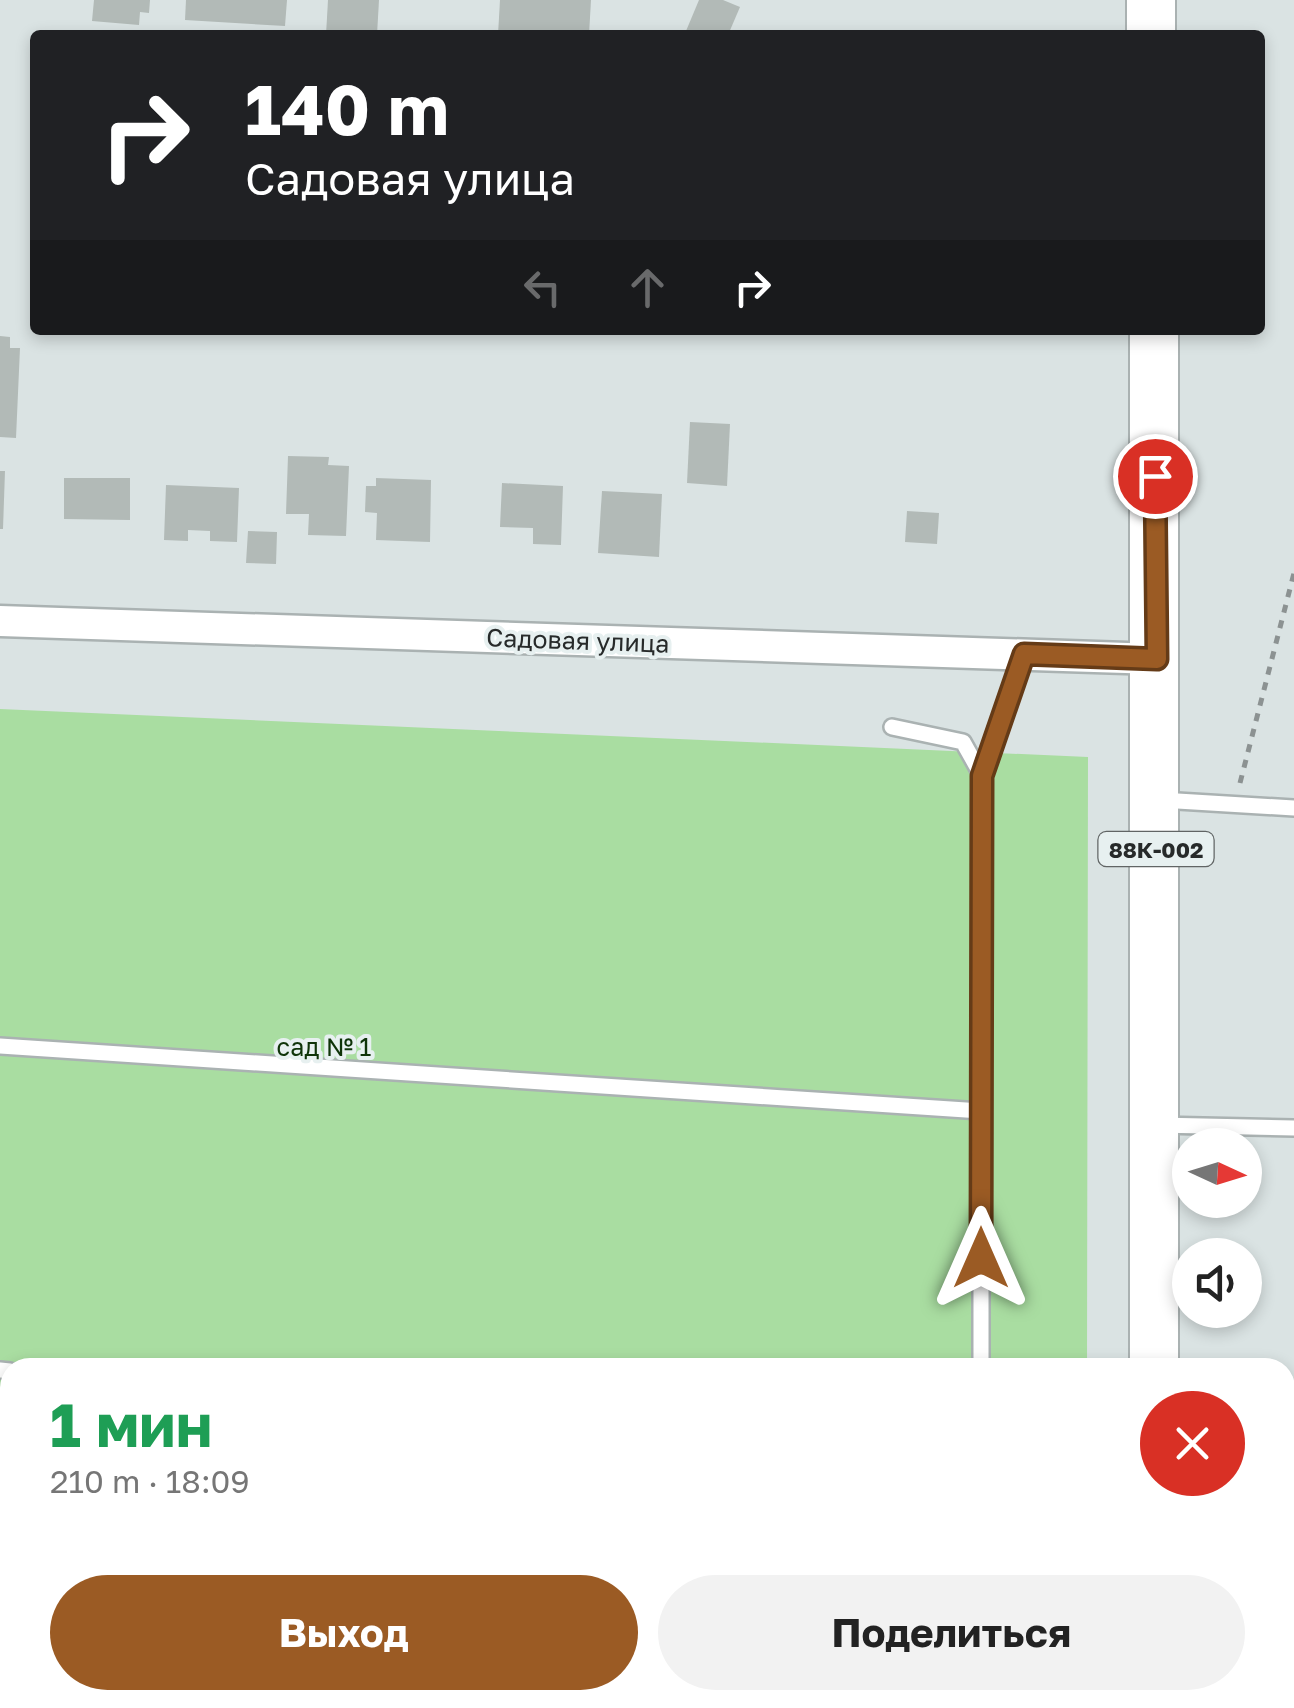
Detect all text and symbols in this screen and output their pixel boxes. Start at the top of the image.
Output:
text: 140 m [245,66,449,150]
icon: right [80,70,210,200]
text: Садовая улица [245,151,575,205]
icon: left [515,260,570,315]
icon: ahead [620,260,675,315]
icon: right [725,260,780,315]
pin [1113,434,1198,519]
icon: arrive [1128,449,1183,504]
street label: Садовая улица [486,621,670,659]
road number: 88К-002 [1098,832,1214,866]
park label: сад № 1 [277,1031,371,1062]
north arrow [1172,1128,1262,1218]
map controls [1172,1128,1262,1328]
position arrow [929,1206,1033,1310]
button: sound [1172,1238,1262,1328]
text: 1 мин [50,1388,212,1460]
button: close [1140,1391,1245,1496]
text: 210 m · 18:09 [50,1462,250,1500]
button: Выход [50,1575,638,1690]
button: Поделиться [658,1575,1245,1690]

